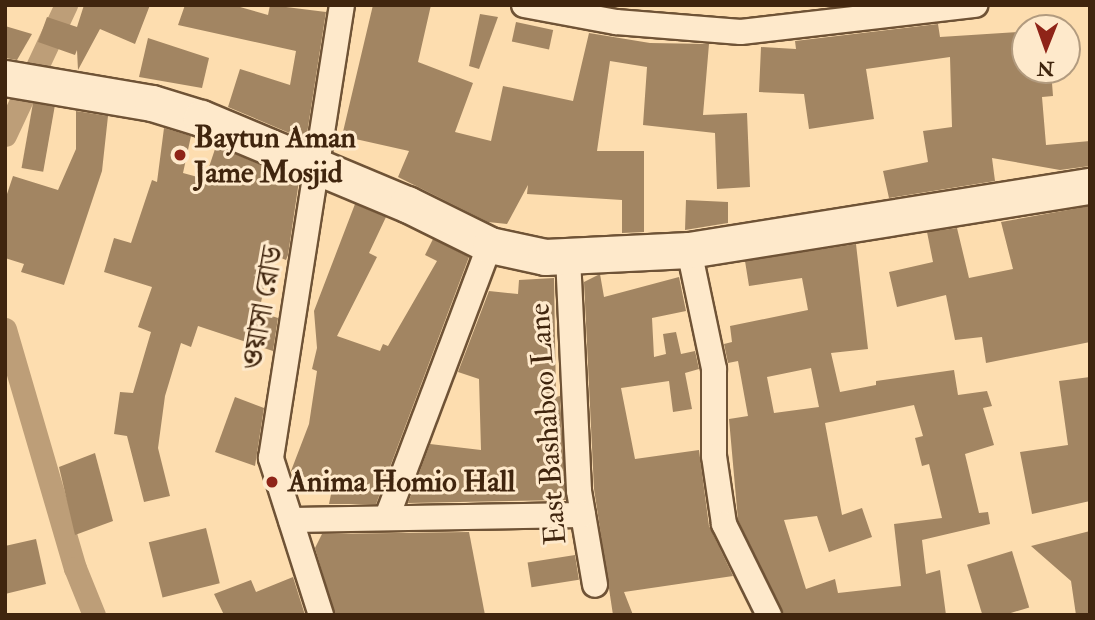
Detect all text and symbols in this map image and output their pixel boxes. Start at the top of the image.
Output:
north arrow [1011,14,1081,84]
text: N [1037,56,1054,80]
place label: Baytun Aman Jame Mosjid [194,120,356,190]
marker: Baytun Aman Jame Mosjid [172,147,188,163]
street label: ওয়াসা রোড [234,243,292,373]
street label: East Bashaboo Lane [522,302,574,546]
place label: Anima Homio Hall [288,464,515,500]
marker: Anima Homio Hall [262,472,282,492]

